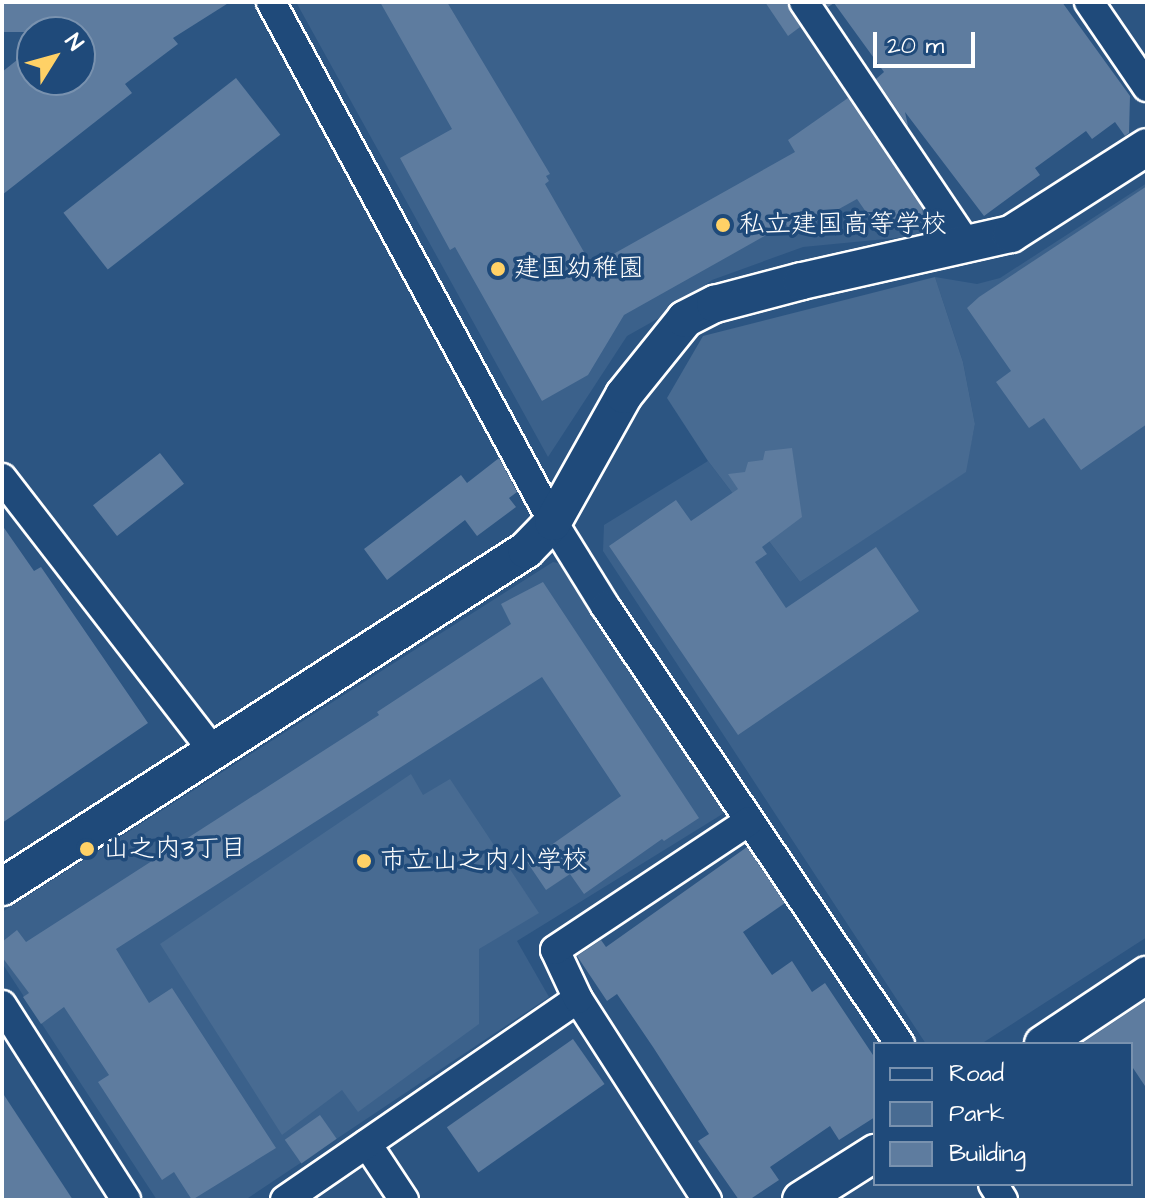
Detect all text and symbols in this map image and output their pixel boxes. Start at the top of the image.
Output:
north arrow [16,16,96,96]
scale bar [877,16,979,66]
text: N [57,28,90,57]
text: 20 m [887,29,944,63]
place label: 私立建国高等学校 [739,209,947,241]
marker: 私立建国高等学校 [714,216,732,234]
place label: 建国幼稚園 [514,253,644,285]
marker: 建国幼稚園 [489,260,507,278]
place label: 山之内3丁目 [103,833,246,865]
marker: 山之内3丁目 [78,840,96,858]
place label: 市立山之内小学校 [380,845,588,877]
marker: 市立山之内小学校 [355,852,373,870]
legend [873,1042,1133,1186]
text: Road [949,1057,1004,1091]
text: Park [949,1097,1005,1131]
text: Building [949,1137,1026,1171]

